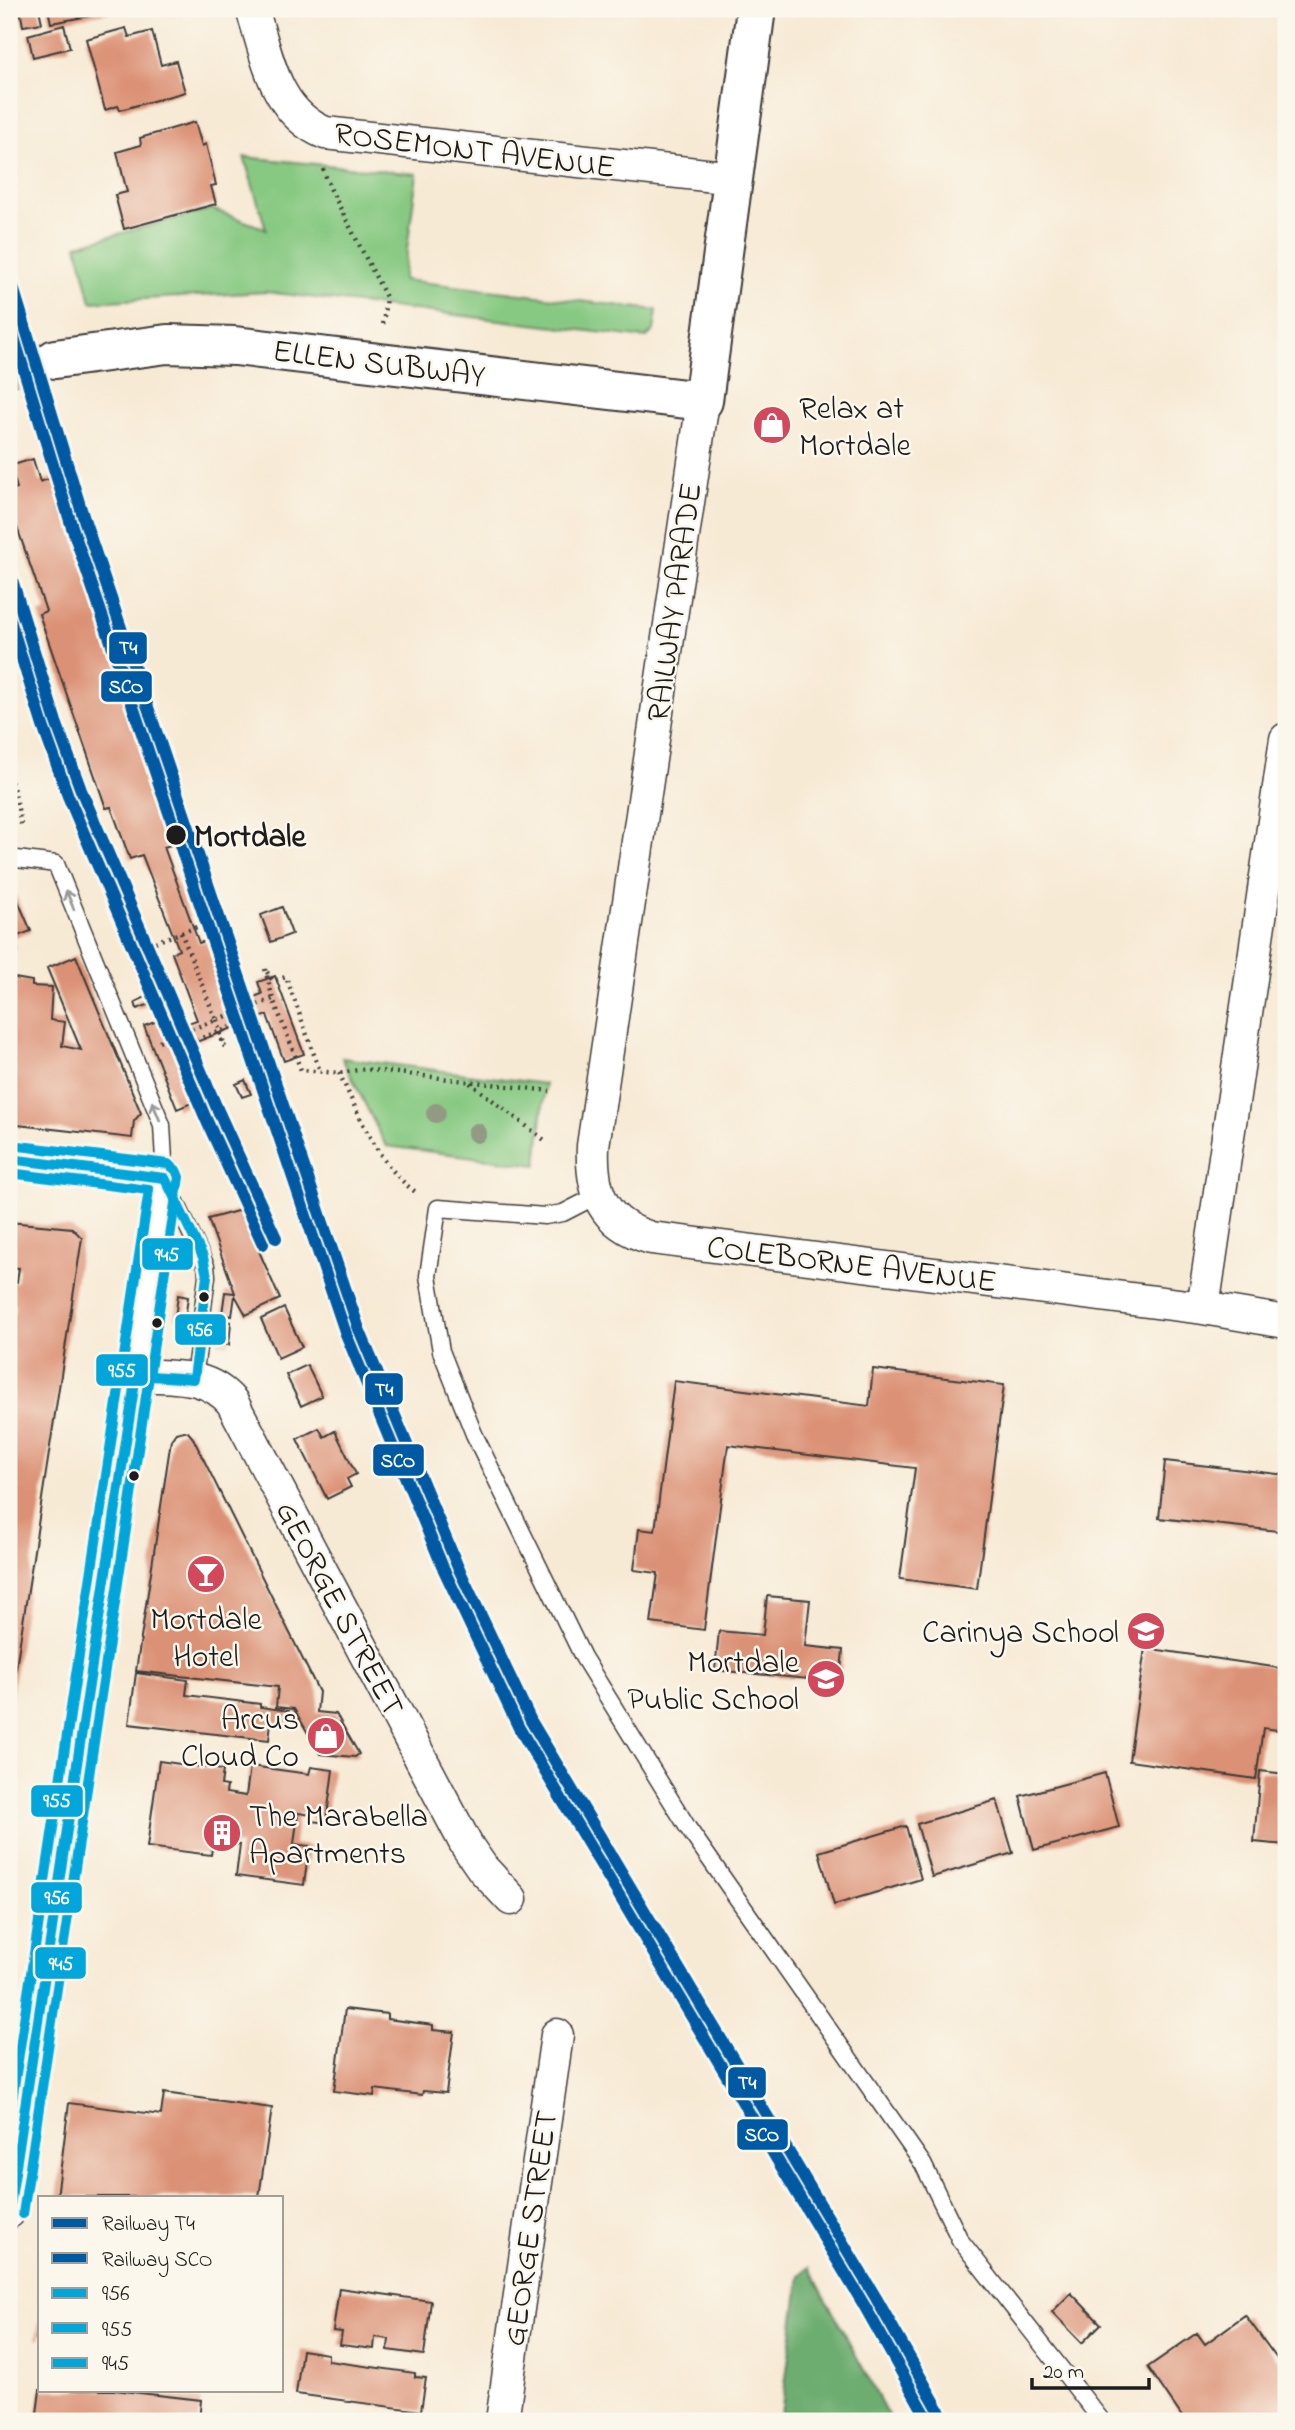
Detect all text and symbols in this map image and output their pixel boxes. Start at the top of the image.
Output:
street label: ROSEMONT AVENUE [331,112,618,193]
street label: ELLEN SUBWAY [270,329,488,402]
place label: Relax at Mortdale [799,387,911,471]
shop icon: Relax at Mortdale [751,404,793,446]
street label: RAILWAY PARADE [636,480,716,725]
line badge: T4 [108,631,148,665]
text: T4 [119,636,138,663]
line badge: SCO [100,670,153,703]
text: SCO [109,675,143,702]
place label: Mortdale [194,815,307,862]
marker: Mortdale [164,823,188,847]
one-way arrow [63,890,76,911]
one-way arrow [149,1101,162,1122]
street label: COLEBORNE AVENUE [704,1225,999,1308]
line badge: 945 [141,1237,194,1271]
text: 945 [154,1243,179,1270]
unlabelled marker [197,1290,211,1304]
line badge: 956 [174,1313,227,1346]
unlabelled marker [150,1316,164,1330]
text: 956 [187,1318,213,1345]
line badge: 955 [95,1353,149,1387]
text: 955 [107,1359,136,1386]
line badge: T4 [364,1372,404,1406]
text: T4 [375,1378,394,1405]
line badge: SCO [372,1443,425,1477]
text: SCO [381,1449,415,1476]
unlabelled marker [127,1469,141,1483]
street label: GEORGE STREET [261,1494,414,1726]
bar icon: Mortdale Hotel [185,1553,227,1595]
place label: Mortdale Hotel [150,1598,263,1682]
school or university icon: Carinya School [1125,1610,1167,1652]
place label: Carinya School [922,1611,1119,1658]
place label: Mortdale Public School [627,1641,800,1725]
school or university icon: Mortdale Public School [805,1658,847,1700]
place label: Arcus Cloud Co [181,1698,299,1782]
shop icon: Arcus Cloud Co [305,1715,347,1757]
line badge: 955 [30,1784,84,1818]
text: 955 [42,1789,71,1816]
place label: The Marabella Apartments [249,1795,428,1879]
building icon: The Marabella Apartments [201,1812,243,1854]
line badge: 956 [30,1881,83,1914]
text: 956 [44,1886,70,1913]
line badge: 945 [34,1946,87,1980]
text: 945 [48,1952,73,1979]
line badge: T4 [727,2066,767,2099]
text: T4 [738,2071,757,2098]
street label: GEORGE STREET [493,2108,572,2349]
line badge: SCO [736,2118,789,2151]
text: SCO [745,2123,779,2150]
legend [38,2196,284,2392]
text: Railway T4 [102,2210,195,2242]
text: Railway SCO [102,2246,212,2278]
text: 956 [102,2280,130,2310]
text: 955 [102,2316,132,2346]
scale bar [1032,2346,1150,2390]
text: 945 [102,2350,129,2380]
text: 20 m [1043,2358,1084,2388]

